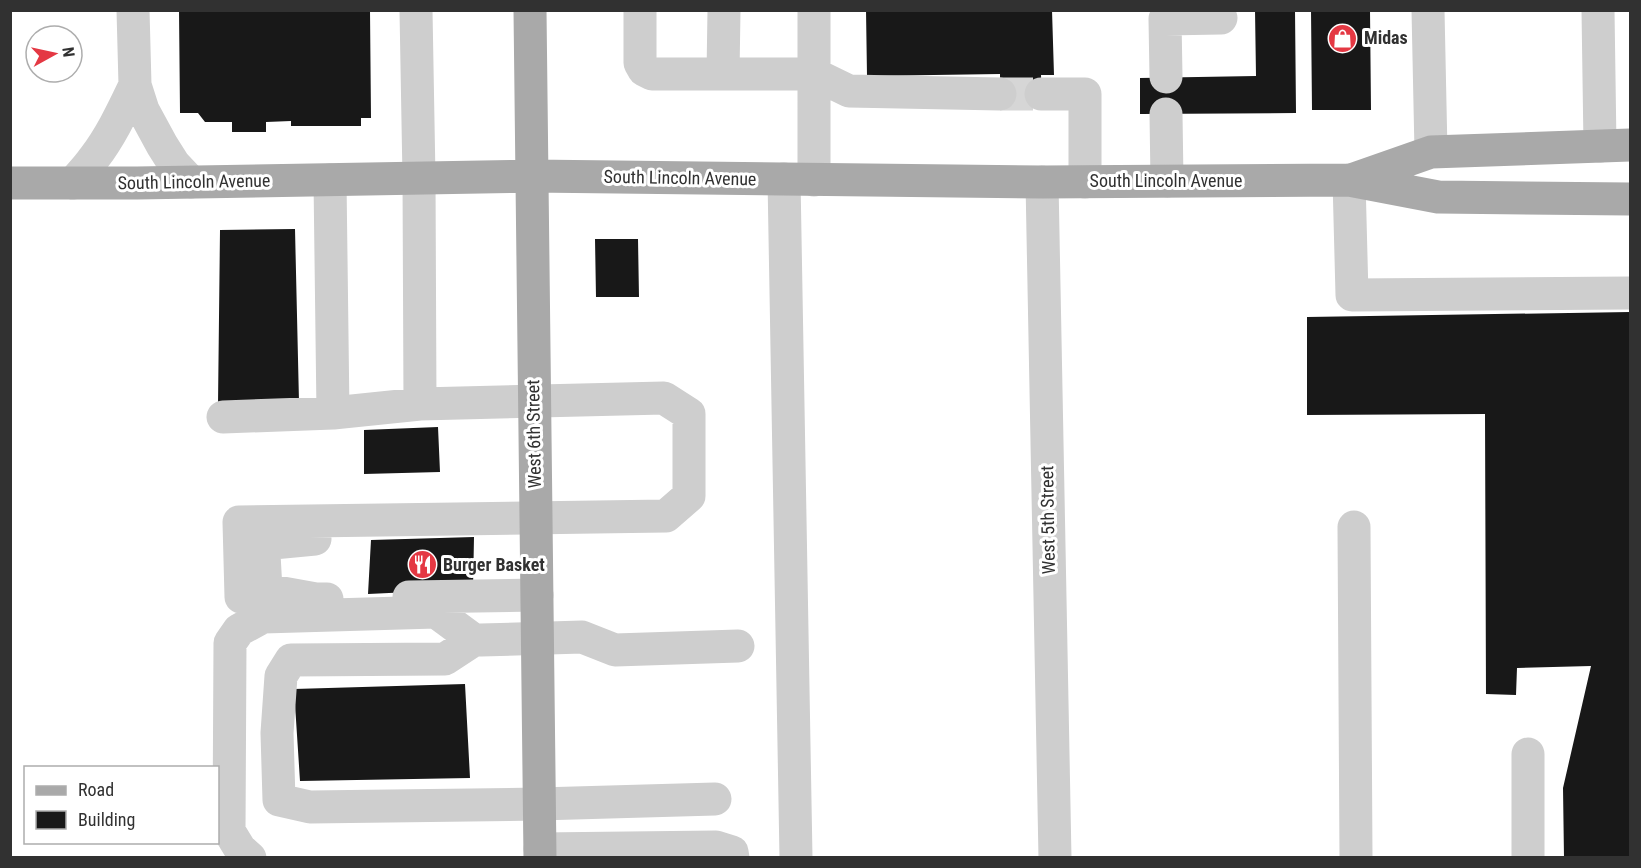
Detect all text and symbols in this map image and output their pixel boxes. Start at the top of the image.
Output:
shop icon: Midas [1327,22,1359,54]
north arrow [24,24,84,84]
place label: Midas [1364,27,1408,48]
text: N [58,46,78,58]
street label: South Lincoln Avenue [603,166,757,189]
street label: South Lincoln Avenue [117,170,271,193]
street label: South Lincoln Avenue [1090,170,1242,191]
street label: West 6th Street [522,379,545,489]
street label: West 5th Street [1036,465,1059,575]
restaurant icon: Burger Basket [406,549,438,581]
place label: Burger Basket [443,554,545,575]
legend [24,766,219,844]
text: Road [78,779,114,800]
text: Building [78,809,135,830]

